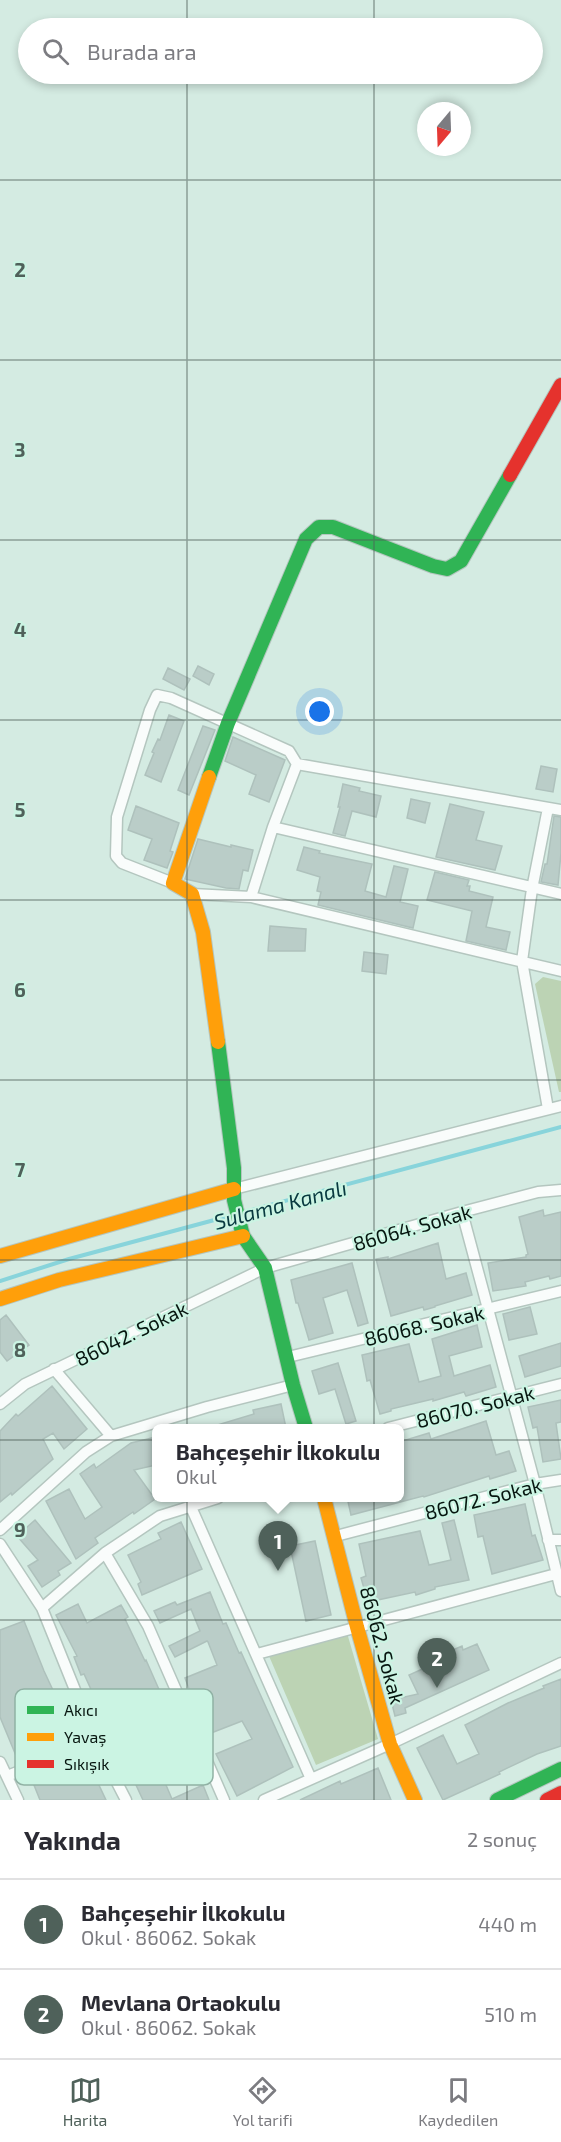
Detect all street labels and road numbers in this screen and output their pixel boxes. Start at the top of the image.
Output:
street label: 86064. Sokak [350,1199,474,1255]
street label: 86042. Sokak [71,1295,191,1371]
street label: 86068. Sokak [362,1300,486,1350]
street label: 86070. Sokak [413,1380,537,1432]
street label: 86072. Sokak [422,1472,544,1524]
street label: 86062. Sokak [356,1583,410,1707]

